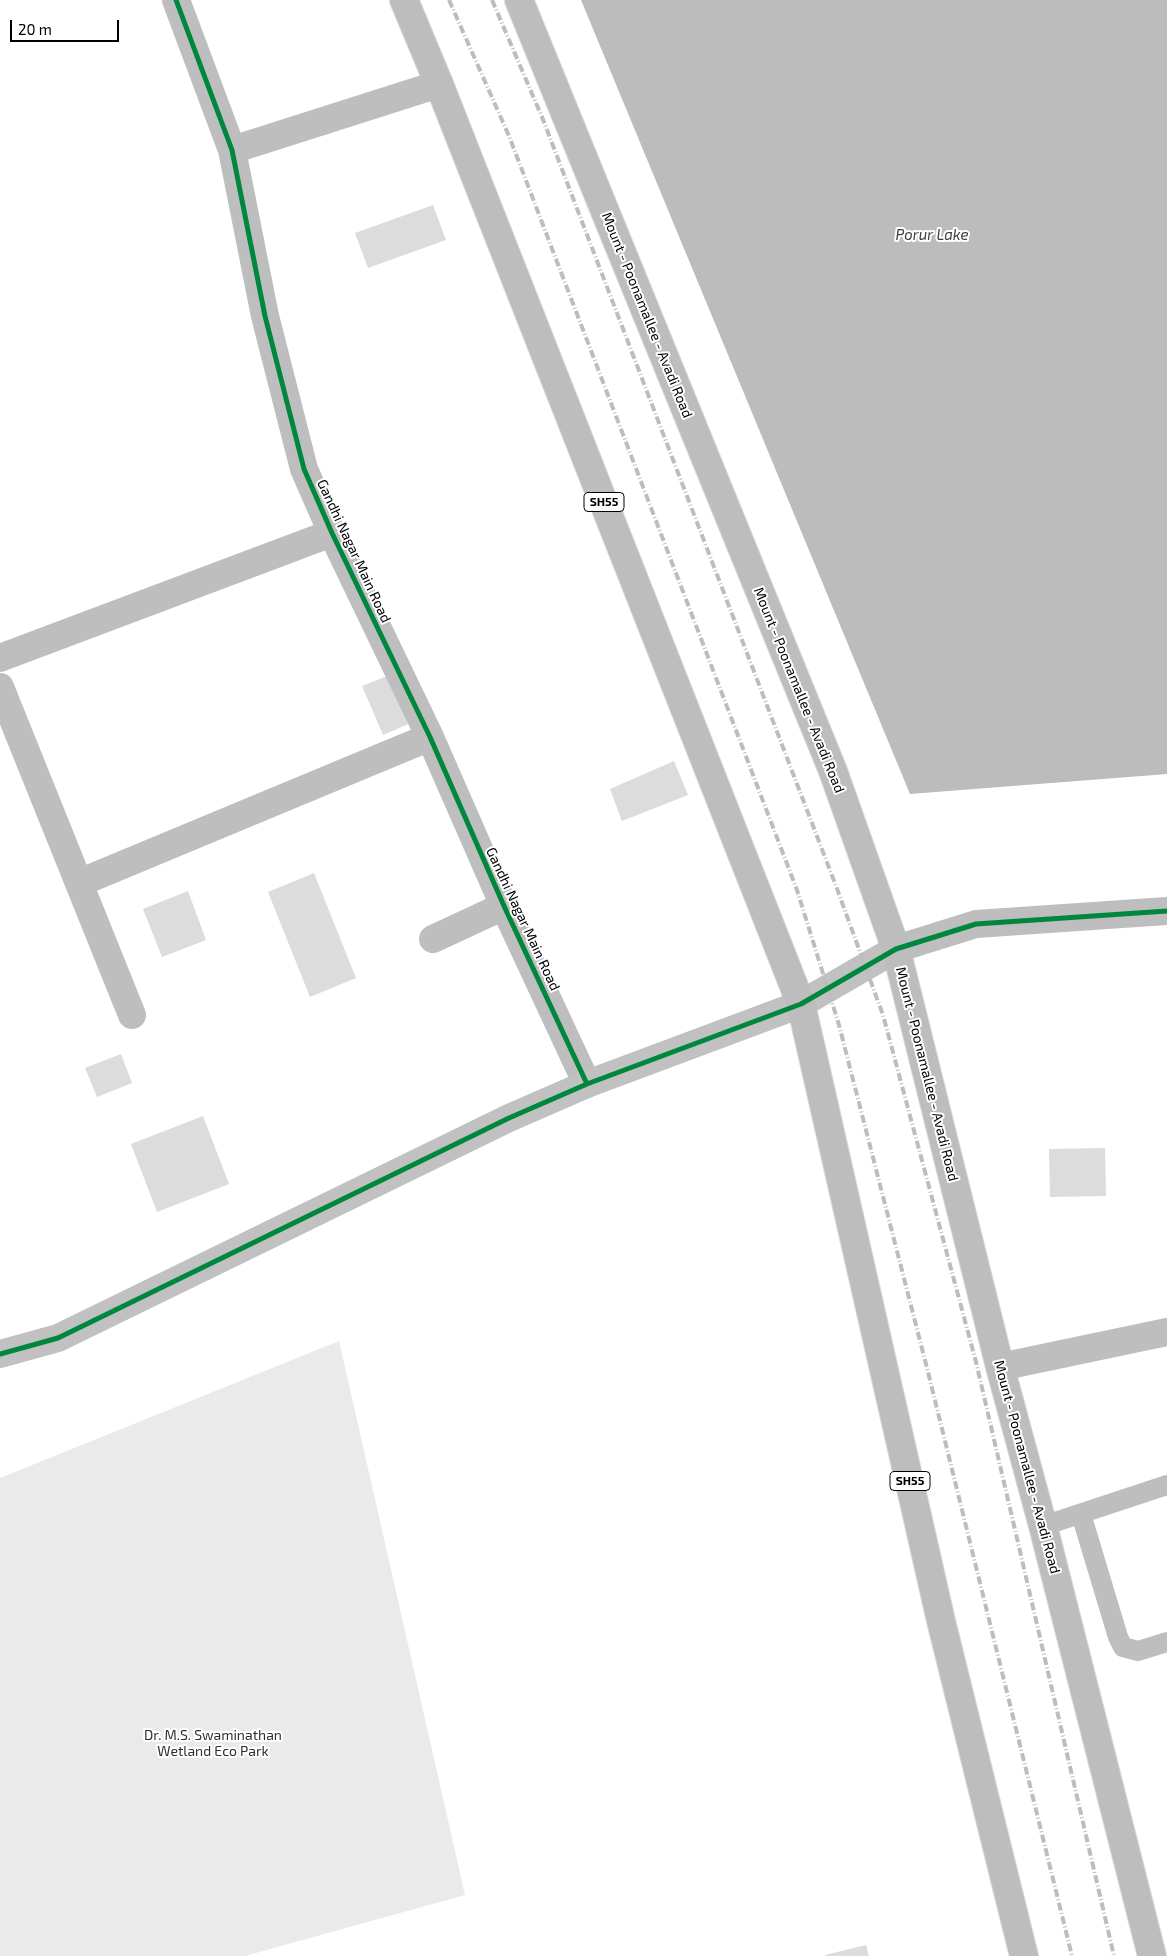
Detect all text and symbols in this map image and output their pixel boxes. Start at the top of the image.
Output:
scale bar [12,10,121,42]
text: 20 m [18,20,52,38]
street label: Mount - Poonamallee - Avadi Road [598,210,696,420]
water label: Porur Lake [895,226,969,244]
street label: Gandhi Nagar Main Road [313,477,395,625]
road number: SH55 [584,492,624,512]
street label: Mount - Poonamallee - Avadi Road [750,585,848,795]
street label: Gandhi Nagar Main Road [482,845,564,993]
street label: Mount - Poonamallee - Avadi Road [892,965,962,1183]
street label: Mount - Poonamallee - Avadi Road [990,1358,1064,1576]
road number: SH55 [890,1472,930,1490]
park label: Dr. M.S. Swaminathan Wetland Eco Park [144,1727,282,1760]

